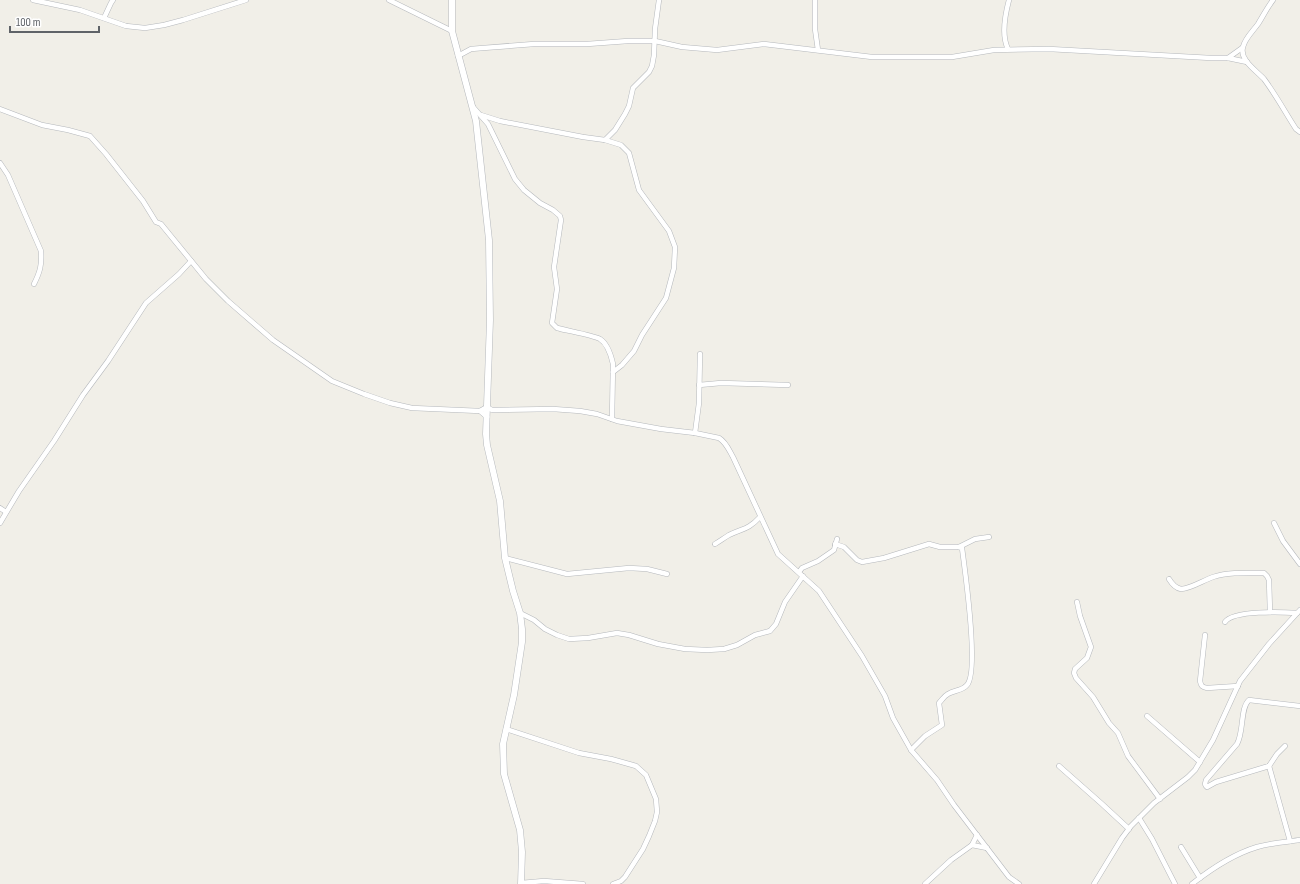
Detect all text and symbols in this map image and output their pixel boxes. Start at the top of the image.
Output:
scale bar [10,8,99,34]
text: 100 m [16,15,41,30]

